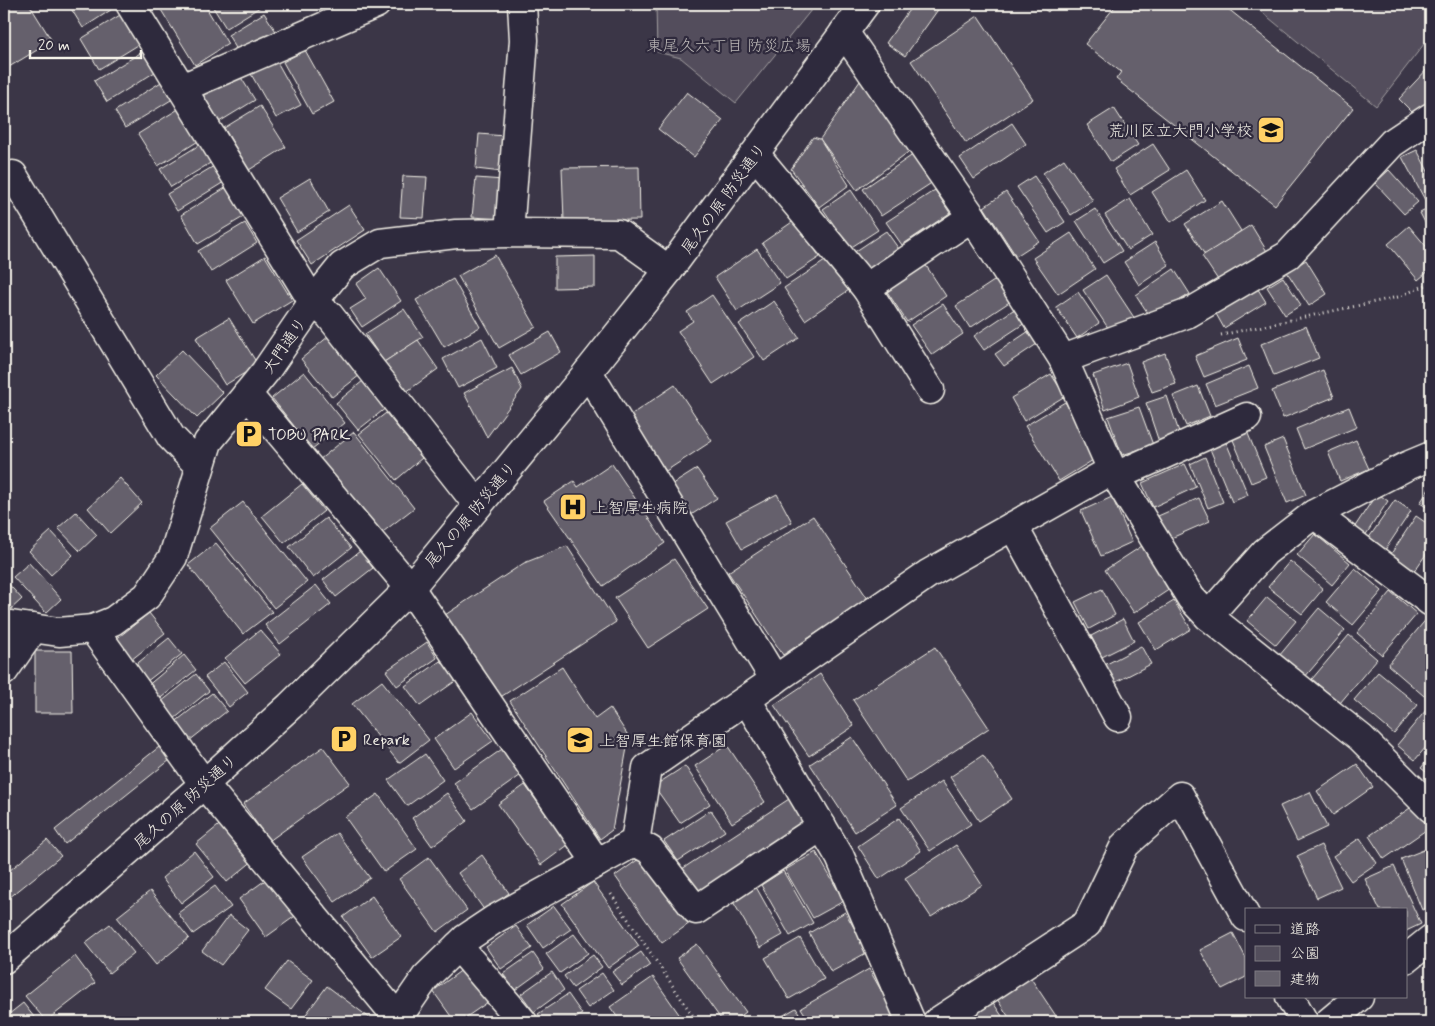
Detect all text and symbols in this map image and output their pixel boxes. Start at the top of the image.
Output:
scale bar [30,28,141,60]
text: 20 m [38,36,70,56]
park label: 東尾久六丁目 防災広場 [647,36,811,57]
school or university icon: 荒川区立大門小学校 [1256,115,1286,145]
place label: 荒川区立大門小学校 [1108,121,1252,142]
street label: 尾久の原 防災通り [677,139,772,259]
street label: 大門通り [258,314,312,378]
parking icon: TOBU PARK [234,419,264,449]
place label: TOBU PARK [268,425,351,446]
street label: 尾久の原 防災通り [421,458,522,572]
hospital icon: 上智厚生病院 [558,492,588,522]
place label: 上智厚生病院 [592,498,688,519]
parking icon: Repark [329,724,359,754]
school or university icon: 上智厚生館保育園 [565,725,595,755]
place label: Repark [363,730,410,751]
place label: 上智厚生館保育園 [599,731,727,752]
street label: 尾久の原 防災通り [130,750,242,854]
legend [1245,908,1408,998]
text: 道路 [1290,920,1320,940]
text: 公園 [1290,944,1320,964]
text: 建物 [1290,970,1320,990]

